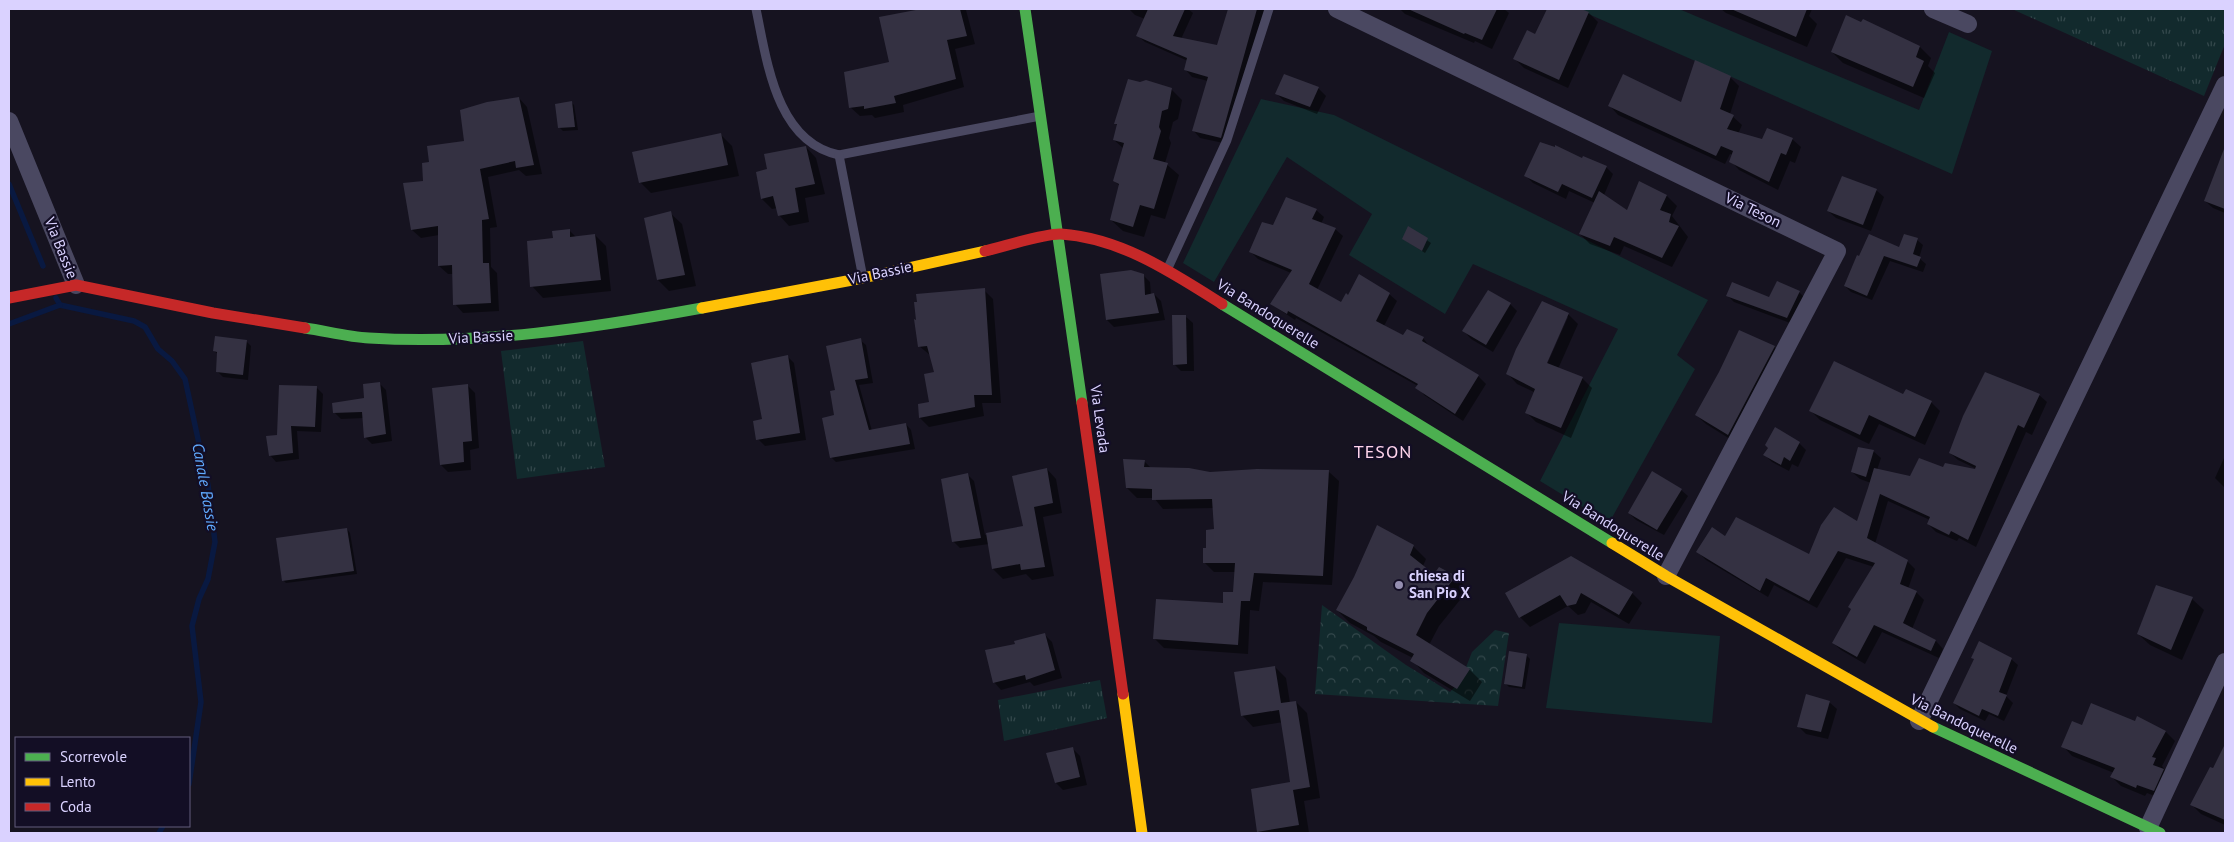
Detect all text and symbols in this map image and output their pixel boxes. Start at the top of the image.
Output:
street label: Via Teson [1721,187,1784,231]
street label: Via Bassie [40,213,82,281]
street label: Via Bassie [845,257,913,289]
street label: Via Bandoquerelle [1213,274,1323,353]
street label: Via Bassie [447,325,514,348]
street label: Via Levada [1086,383,1115,454]
district label: TESON [1354,440,1412,463]
water label: Canale Bassie [188,441,224,533]
street label: Via Bandoquerelle [1558,486,1668,565]
place label: chiesa di San Pio X [1409,566,1470,602]
marker: chiesa di San Pio X [1393,579,1405,591]
street label: Via Bandoquerelle [1906,689,2021,758]
legend [15,737,190,827]
text: Scorrevole [60,747,127,766]
text: Lento [60,772,96,791]
text: Coda [60,797,92,816]

